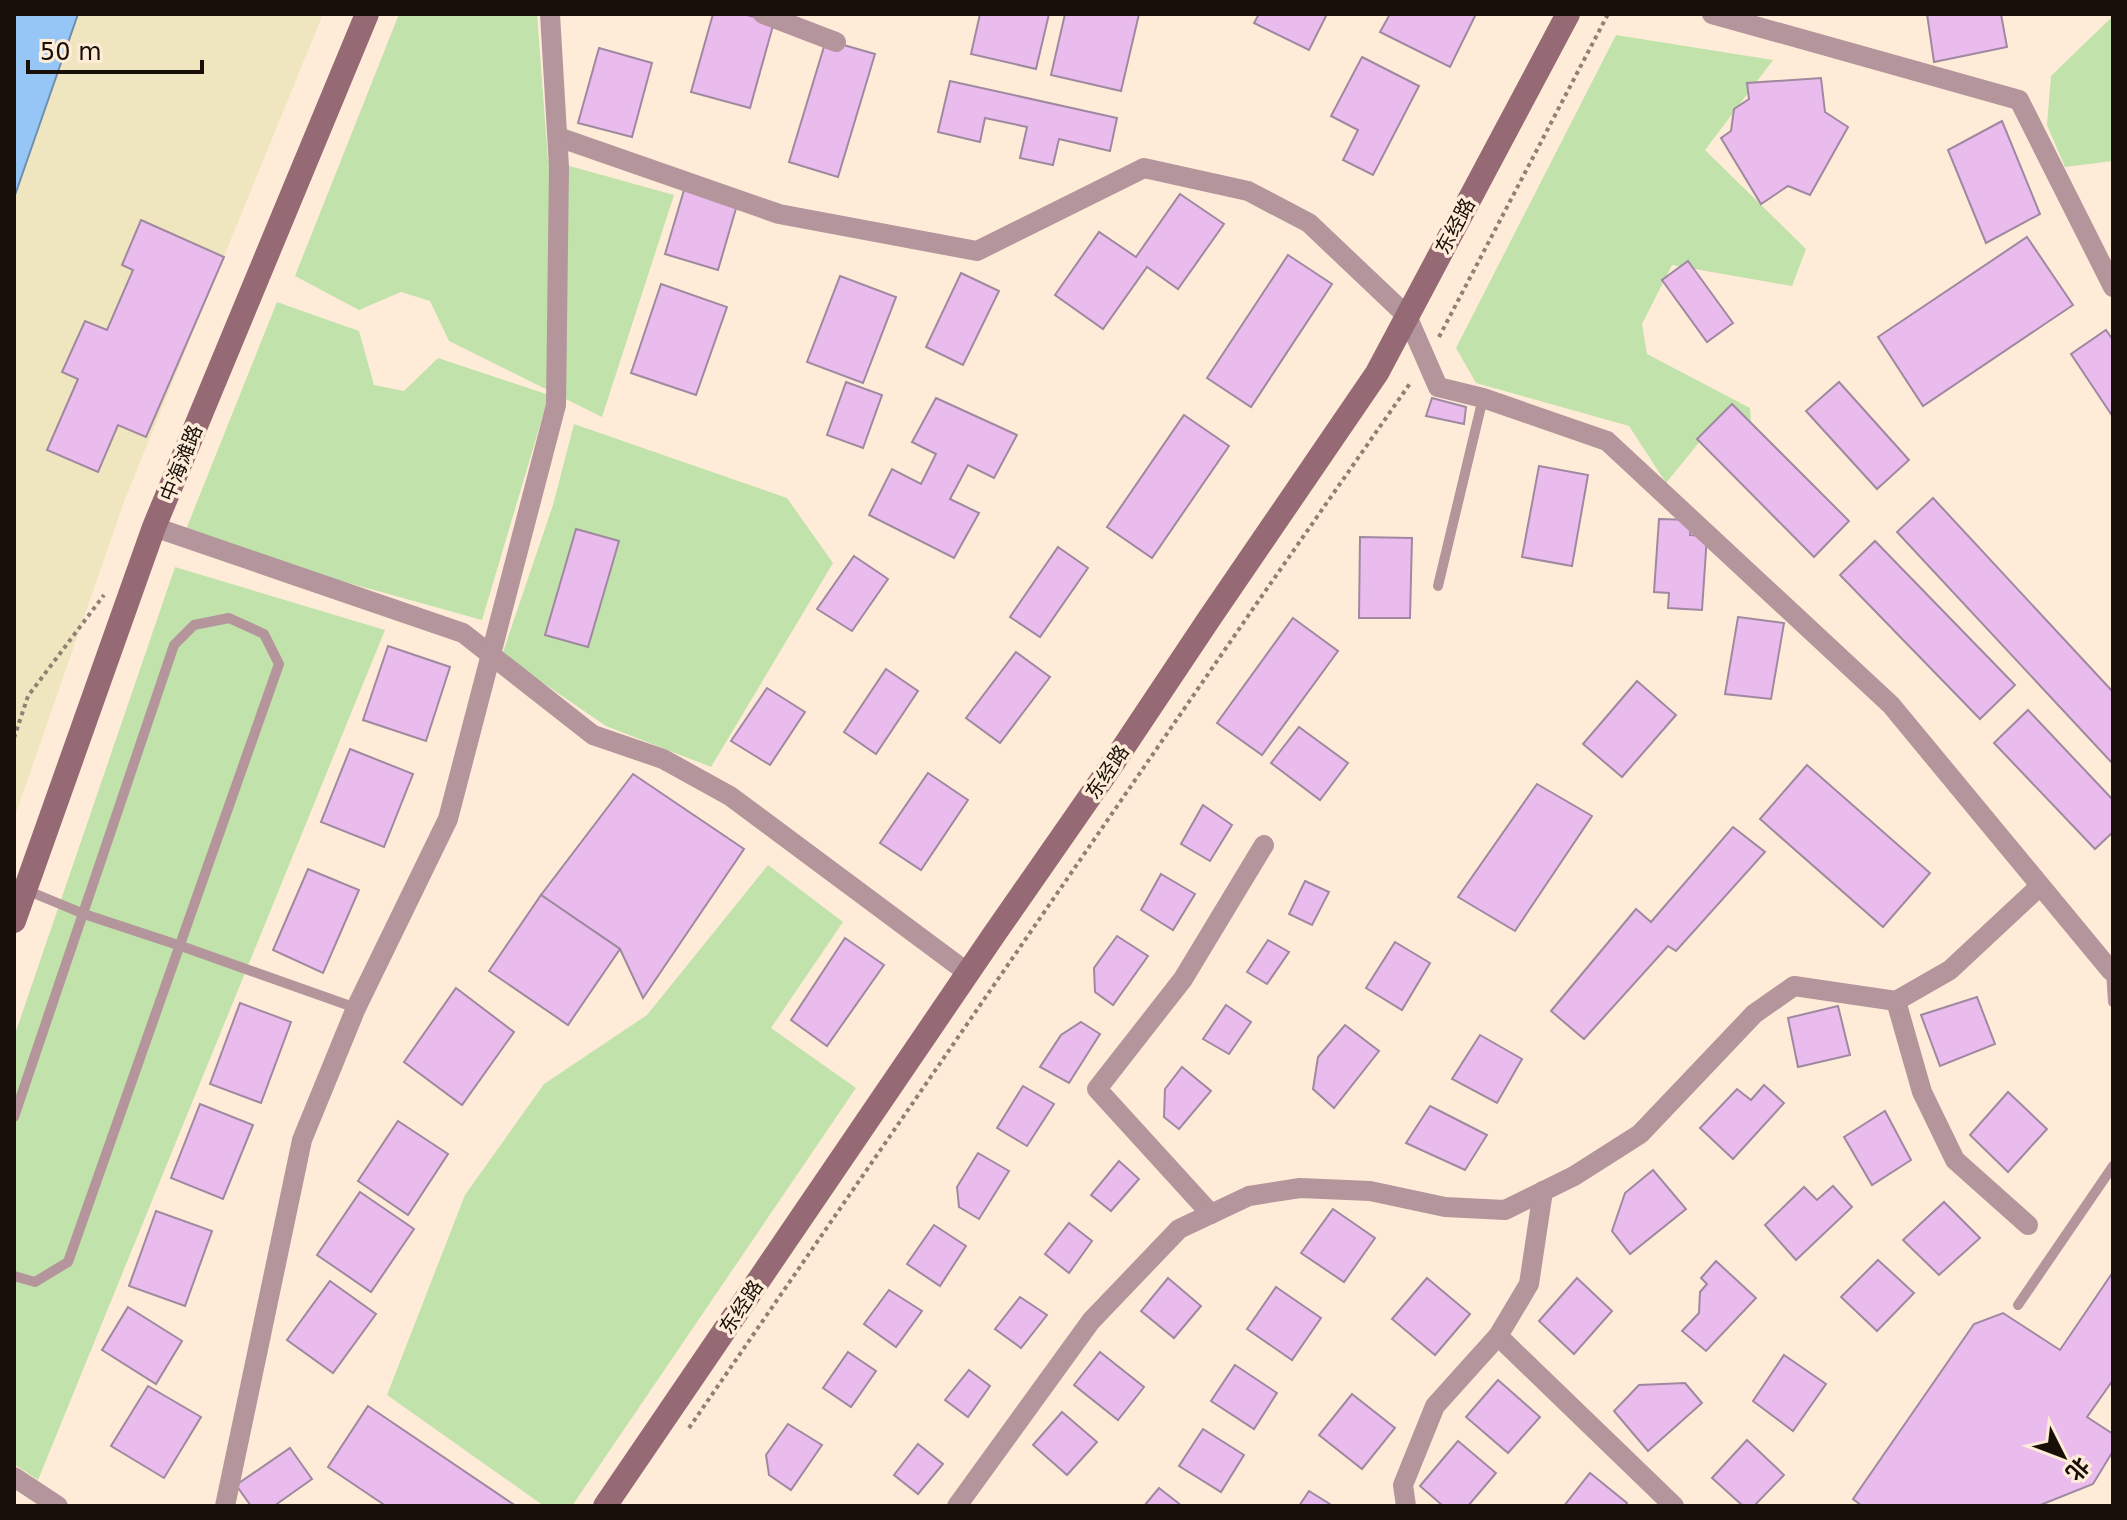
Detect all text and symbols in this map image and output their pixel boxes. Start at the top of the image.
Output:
scale bar [28,24,202,74]
text: 50 m [40,38,102,66]
street label: 东经路 [1430,194,1480,258]
street label: 中海滩路 [155,421,207,505]
street label: 东经路 [1080,740,1134,804]
street label: 东经路 [714,1275,768,1339]
north arrow [2023,1416,2103,1496]
text: 北 [2061,1453,2094,1486]

